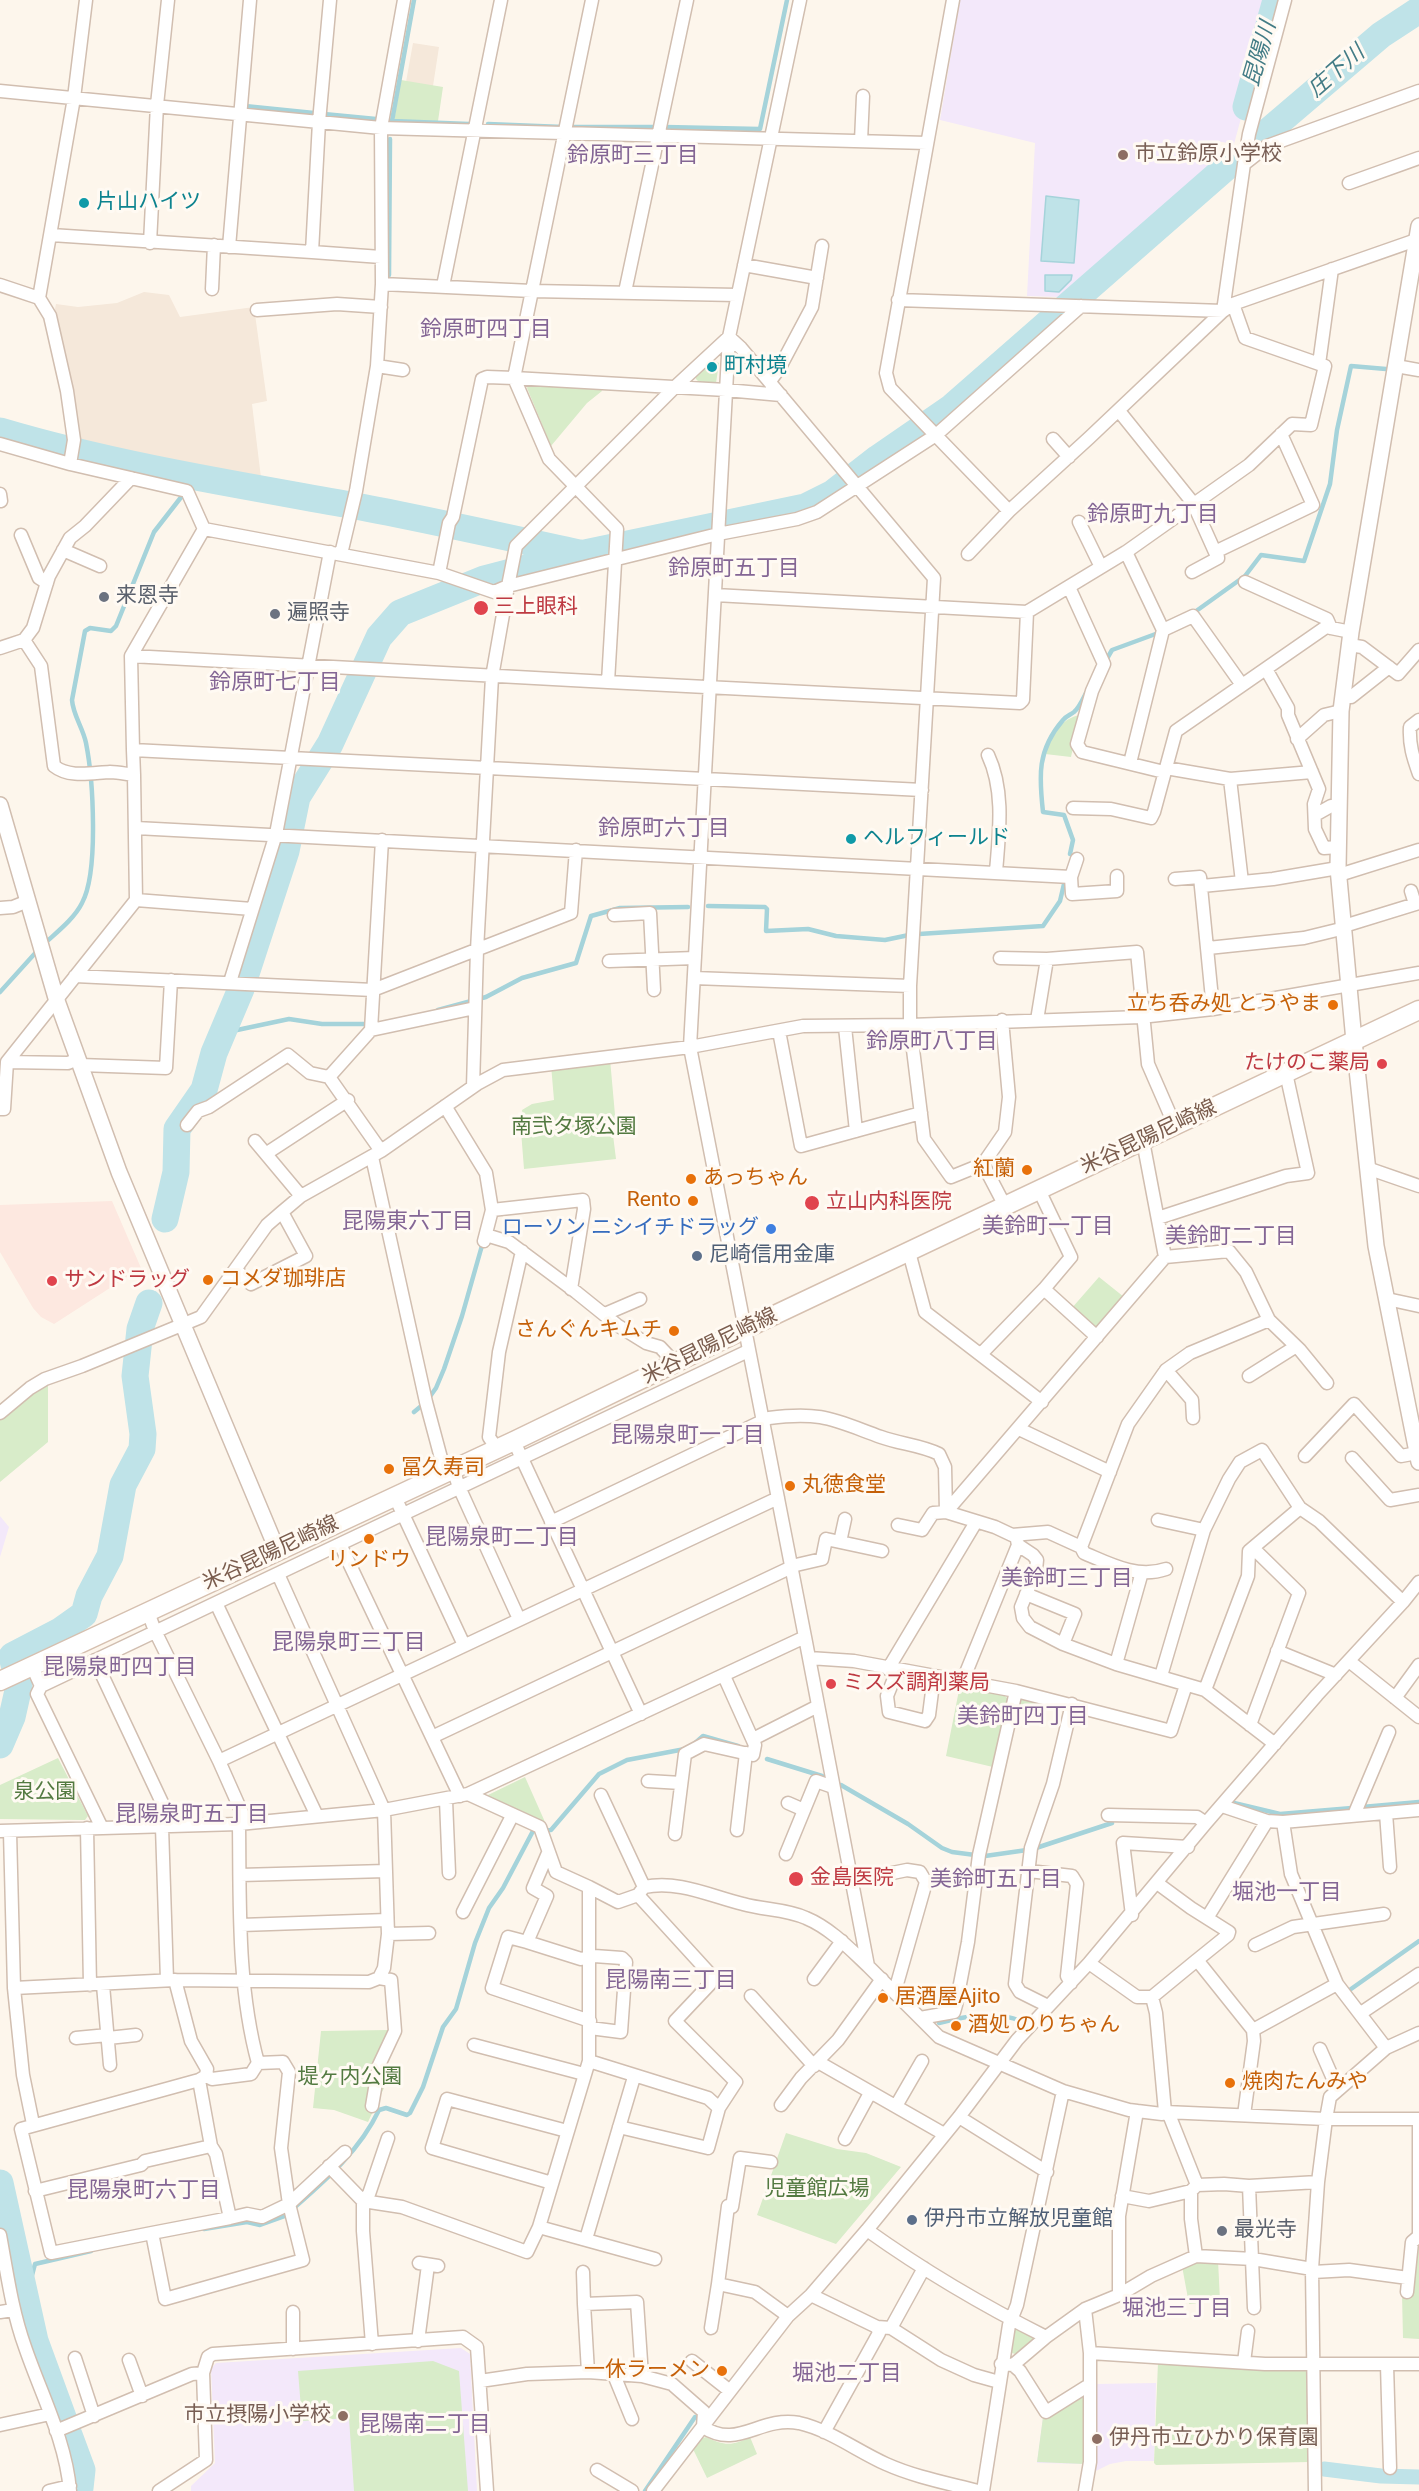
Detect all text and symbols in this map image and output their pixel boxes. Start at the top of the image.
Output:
water label: 昆陽川 [1239,19,1283,89]
water label: 庄下川 [1303,40,1371,104]
place label: 市立鈴原小学校 [1135,142,1282,168]
district label: 鈴原町三丁目 [567,143,699,169]
marker: 市立鈴原小学校 [1116,148,1130,162]
place label: 片山ハイツ [96,190,201,216]
marker: 片山ハイツ [77,196,91,210]
district label: 鈴原町四丁目 [420,317,552,343]
place label: 町村境 [724,354,787,380]
marker: 町村境 [705,360,719,374]
district label: 鈴原町九丁目 [1087,502,1219,528]
district label: 鈴原町五丁目 [668,556,800,582]
place label: 来恩寺 [116,584,179,610]
marker: 来恩寺 [97,590,111,604]
place label: 三上眼科 [494,595,578,621]
marker: 三上眼科 [472,599,490,617]
place label: 遍照寺 [287,601,350,627]
marker: 遍照寺 [268,607,282,621]
district label: 鈴原町七丁目 [209,670,341,696]
district label: 鈴原町六丁目 [598,816,730,842]
place label: ヘルフィールド [863,826,1010,852]
marker: ヘルフィールド [844,832,858,846]
place label: 立ち呑み処 とうやま [1127,992,1321,1018]
marker: 立ち呑み処 とうやま [1326,998,1340,1012]
district label: 鈴原町八丁目 [866,1029,998,1055]
place label: たけのこ薬局 [1244,1051,1370,1077]
marker: たけのこ薬局 [1375,1057,1389,1071]
street label: 米谷昆陽尼崎線 [1077,1096,1221,1180]
park label: 南弐タ塚公園 [511,1115,637,1141]
place label: 紅蘭 [973,1157,1015,1183]
marker: 紅蘭 [1020,1163,1034,1177]
place label: あっちゃん [703,1166,808,1192]
marker: あっちゃん [684,1172,698,1186]
place label: Rento [627,1188,681,1214]
place label: 立山内科医院 [826,1190,952,1216]
marker: Rento [686,1194,700,1208]
marker: 立山内科医院 [803,1194,821,1212]
district label: 昆陽東六丁目 [342,1209,474,1235]
district label: 美鈴町一丁目 [982,1214,1114,1240]
place label: ローソン ニシイチドラッグ [502,1216,759,1242]
marker: ローソン ニシイチドラッグ [764,1222,778,1236]
district label: 美鈴町二丁目 [1165,1224,1297,1250]
place label: 尼崎信用金庫 [709,1243,835,1269]
marker: 尼崎信用金庫 [690,1249,704,1263]
place label: コメダ珈琲店 [220,1267,346,1293]
place label: サンドラッグ [64,1268,190,1294]
marker: コメダ珈琲店 [201,1273,215,1287]
marker: サンドラッグ [45,1274,59,1288]
street label: 米谷昆陽尼崎線 [638,1303,782,1391]
place label: さんぐんキムチ [515,1318,662,1344]
marker: さんぐんキムチ [667,1324,681,1338]
district label: 昆陽泉町一丁目 [611,1423,765,1449]
place label: 冨久寿司 [401,1456,485,1482]
marker: 冨久寿司 [382,1462,396,1476]
place label: 丸徳食堂 [802,1473,886,1499]
marker: 丸徳食堂 [783,1479,797,1493]
street label: 米谷昆陽尼崎線 [199,1512,343,1596]
district label: 昆陽泉町二丁目 [425,1525,579,1551]
marker: リンドウ [362,1532,376,1546]
place label: リンドウ [327,1548,411,1574]
district label: 美鈴町三丁目 [1001,1566,1133,1592]
district label: 昆陽泉町三丁目 [272,1630,426,1656]
district label: 昆陽泉町四丁目 [43,1655,197,1681]
place label: ミスズ調剤薬局 [843,1671,990,1697]
marker: ミスズ調剤薬局 [824,1677,838,1691]
district label: 美鈴町四丁目 [957,1704,1089,1730]
park label: 泉公園 [14,1780,76,1806]
district label: 昆陽泉町五丁目 [115,1802,269,1828]
place label: 金島医院 [810,1866,894,1892]
district label: 美鈴町五丁目 [930,1867,1062,1893]
marker: 金島医院 [787,1870,805,1888]
district label: 堀池一丁目 [1232,1880,1342,1906]
district label: 昆陽南三丁目 [605,1968,737,1994]
place label: 居酒屋Ajito [895,1985,1000,2011]
marker: 居酒屋Ajito [876,1991,890,2005]
place label: 酒処 のりちゃん [968,2013,1120,2039]
marker: 酒処 のりちゃん [949,2019,963,2033]
park label: 堤ヶ内公園 [298,2065,402,2091]
place label: 焼肉たんみや [1242,2070,1368,2096]
marker: 焼肉たんみや [1223,2076,1237,2090]
park label: 児童館広場 [765,2177,869,2203]
district label: 昆陽泉町六丁目 [67,2178,221,2204]
place label: 伊丹市立解放児童館 [924,2207,1113,2233]
marker: 伊丹市立解放児童館 [905,2213,919,2227]
place label: 最光寺 [1234,2218,1297,2244]
marker: 最光寺 [1215,2224,1229,2238]
district label: 堀池三丁目 [1122,2296,1232,2322]
place label: 一休ラーメン [584,2358,710,2384]
district label: 堀池二丁目 [792,2361,902,2387]
marker: 一休ラーメン [715,2364,729,2378]
place label: 市立摂陽小学校 [184,2403,331,2429]
marker: 市立摂陽小学校 [336,2409,350,2423]
district label: 昆陽南二丁目 [359,2412,491,2438]
place label: 伊丹市立ひかり保育園 [1109,2426,1319,2452]
marker: 伊丹市立ひかり保育園 [1090,2432,1104,2446]

